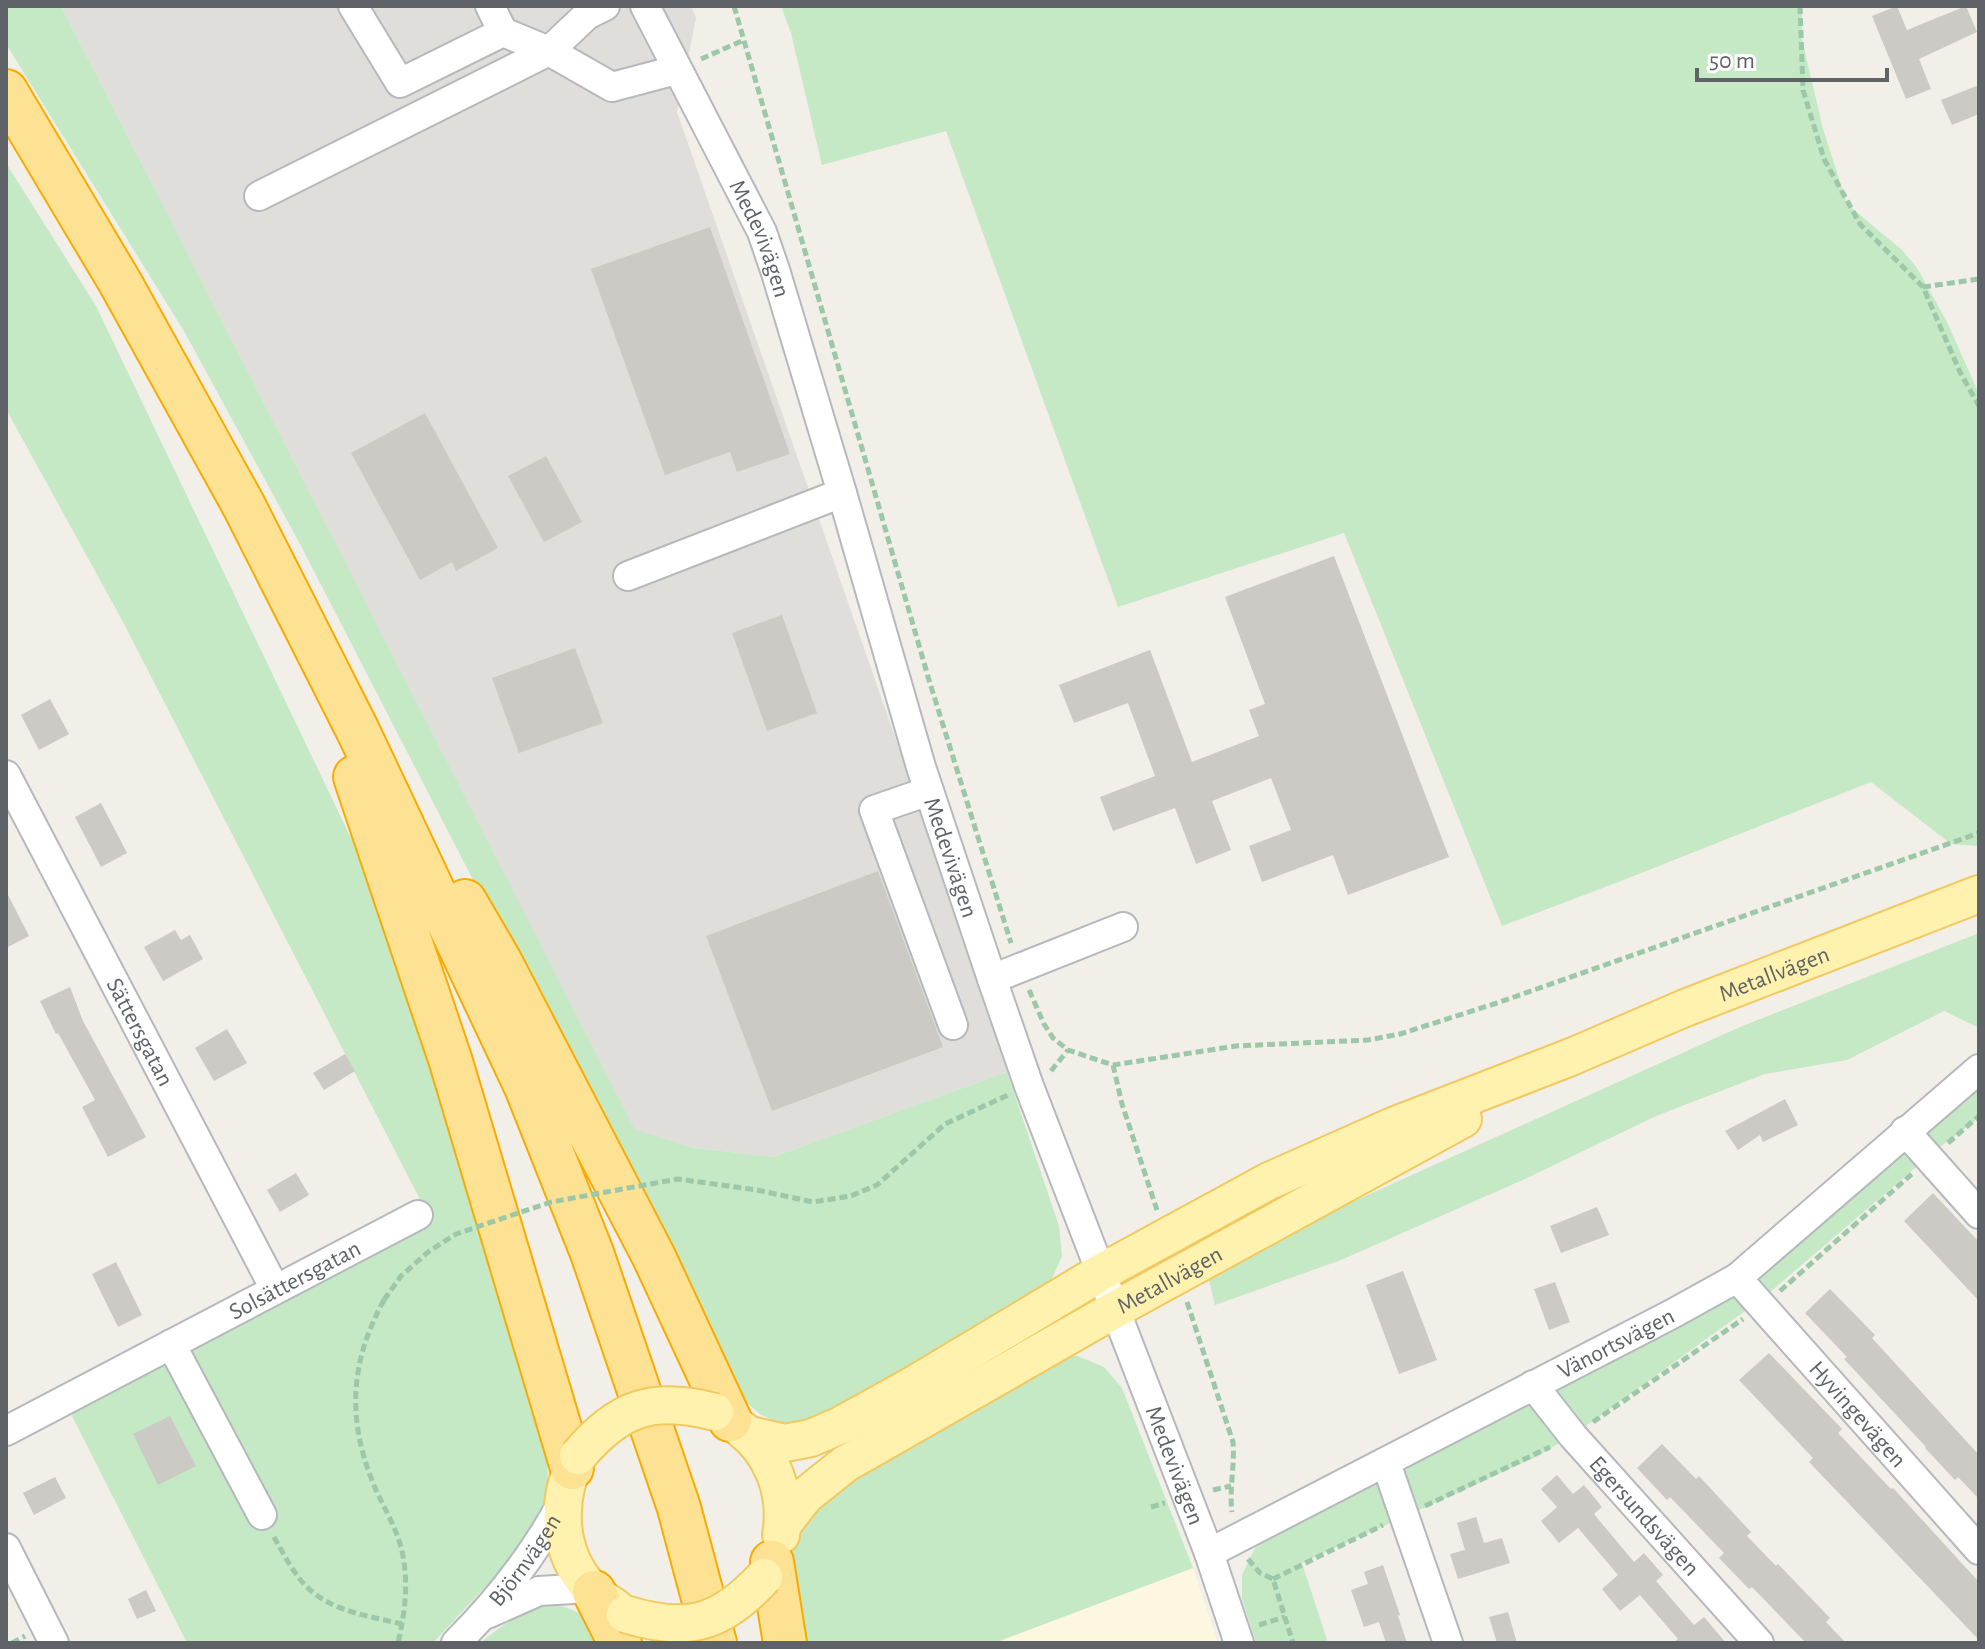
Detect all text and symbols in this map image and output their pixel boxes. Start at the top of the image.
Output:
scale bar [1697,32,1887,82]
text: 50 m [1709,49,1755,73]
street label: Medevivägen [724,176,794,300]
street label: Medevivägen [919,795,982,921]
street label: Metallvägen [1716,942,1833,1007]
street label: Sättersgatan [102,975,178,1090]
street label: Solsättersgatan [226,1236,365,1325]
street label: Metallvägen [1113,1242,1227,1319]
street label: Vänortsvägen [1554,1304,1679,1384]
street label: Hyvingevägen [1804,1357,1910,1472]
street label: Medevivägen [1141,1403,1208,1528]
street label: Egersundsvägen [1584,1452,1704,1581]
street label: Björnvägen [485,1510,566,1611]

